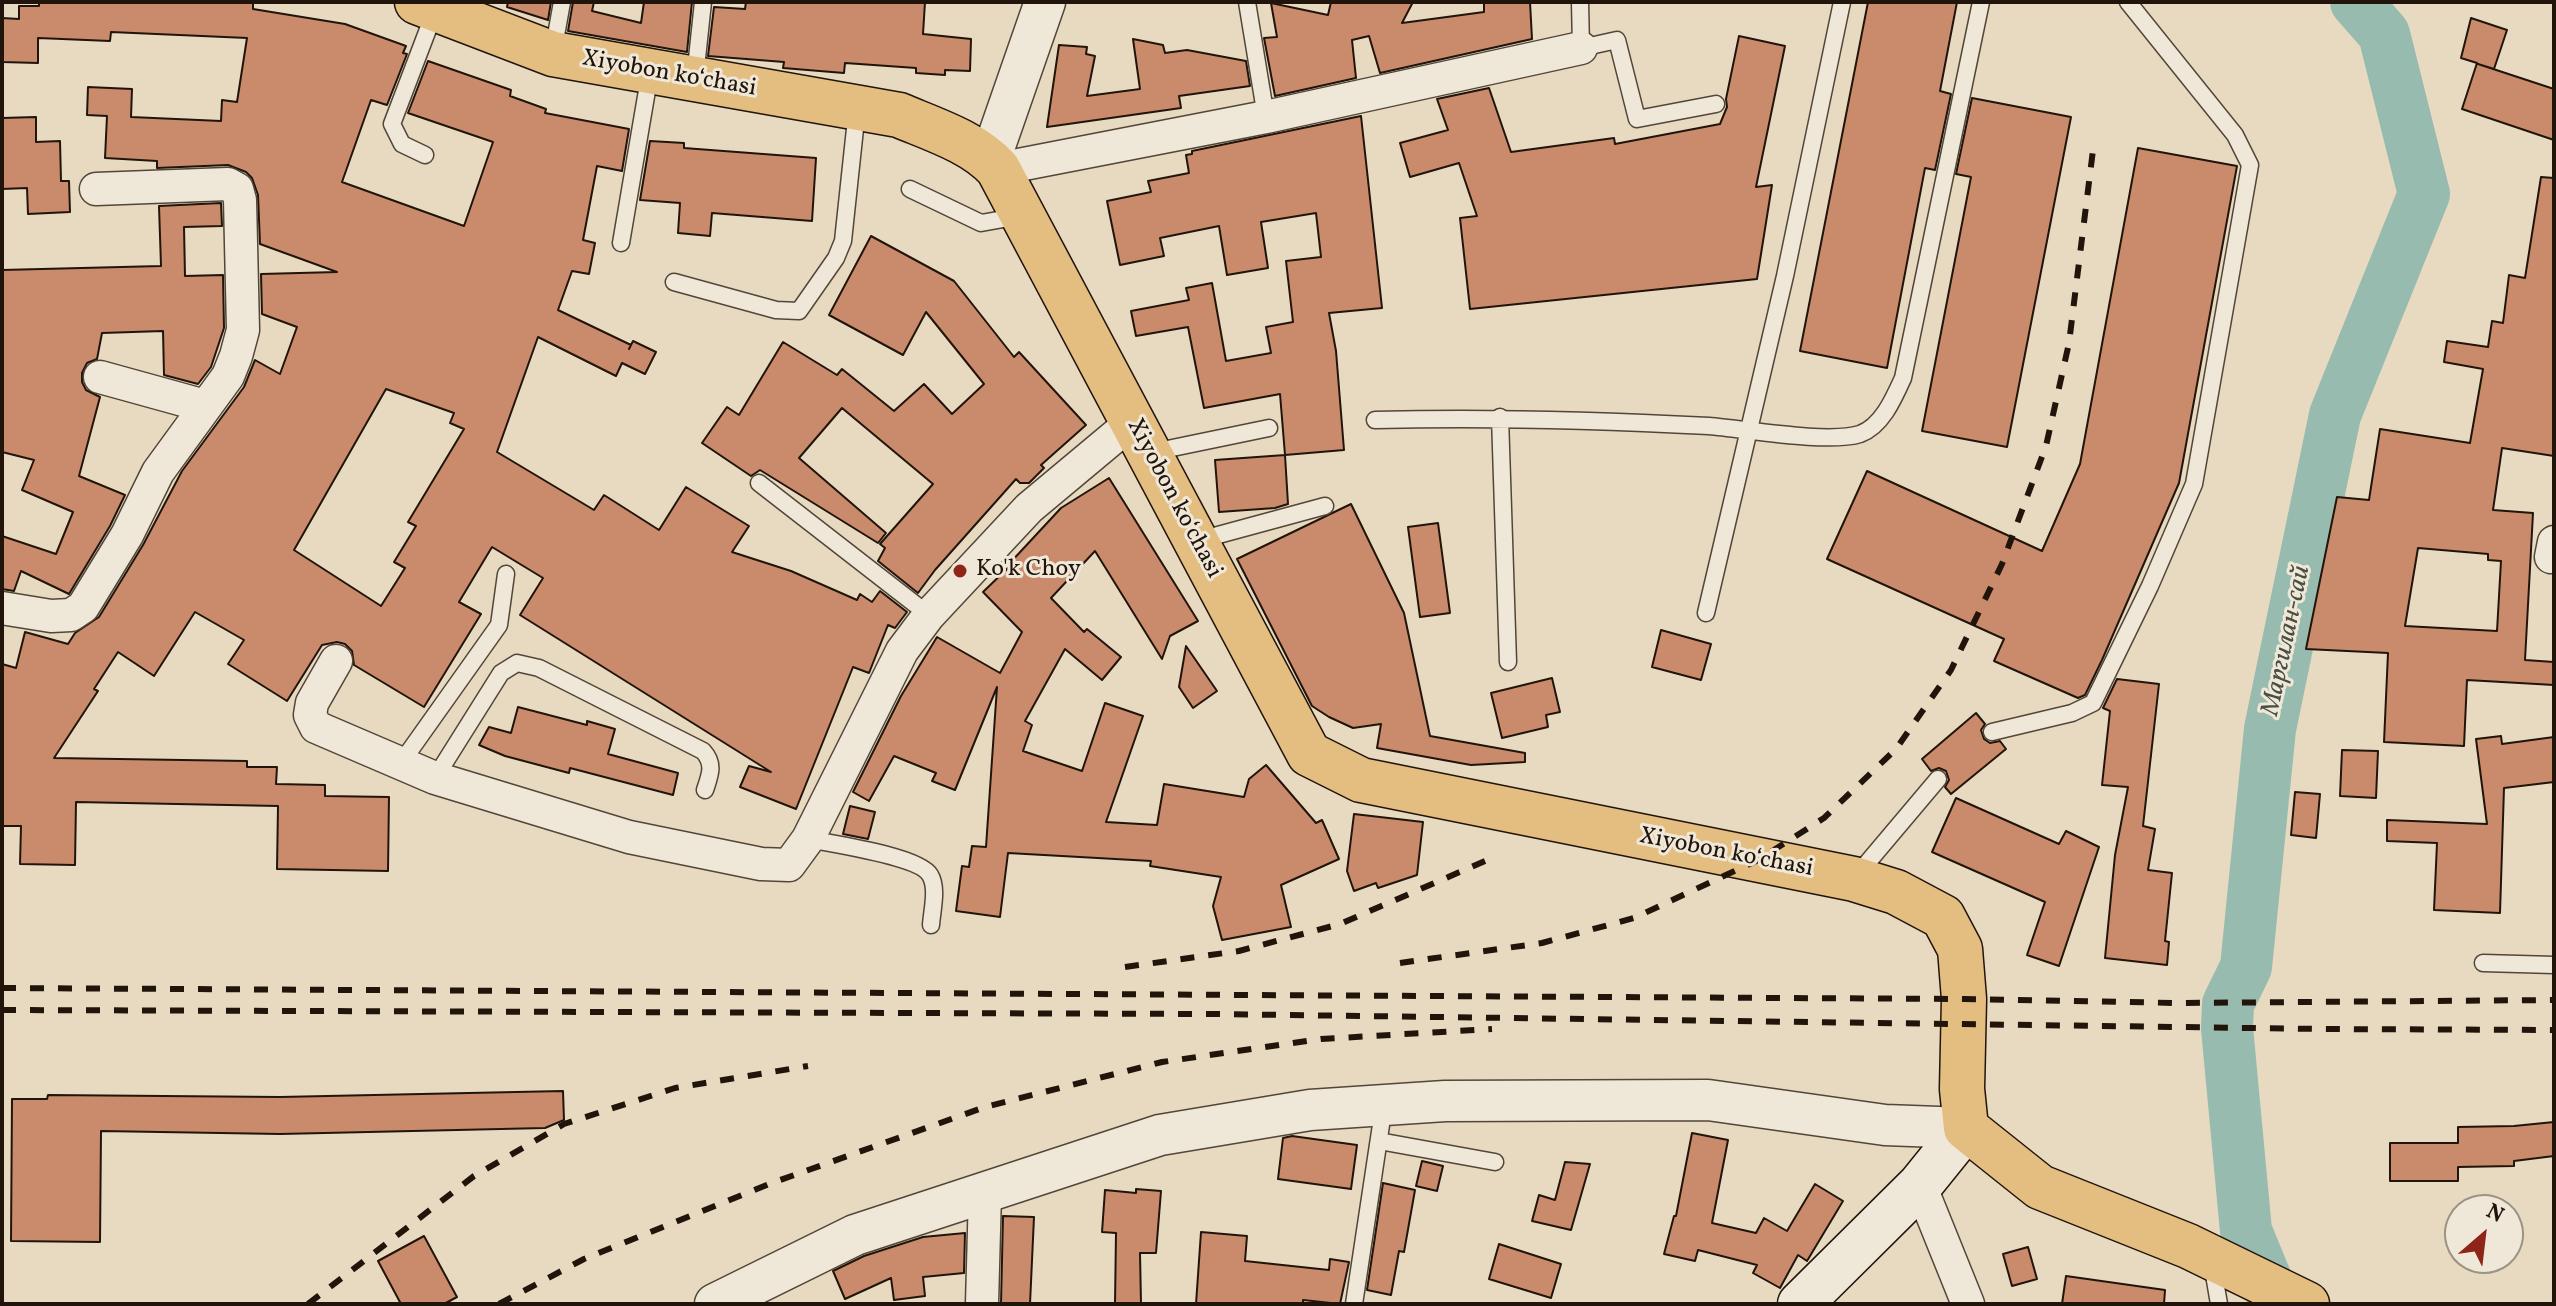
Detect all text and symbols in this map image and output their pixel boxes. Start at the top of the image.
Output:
street label: Xiyobon koʻchasi [580,45,758,105]
street label: Xiyobon koʻchasi [1119,414,1227,584]
place label: Ko'k Choy [976,557,1081,585]
marker: Ko'k Choy [951,562,969,580]
water label: Маргилан-сай [2257,563,2319,719]
street label: Xiyobon koʻchasi [1637,823,1815,885]
north arrow [2444,1194,2524,1274]
text: N [2480,1197,2509,1232]

